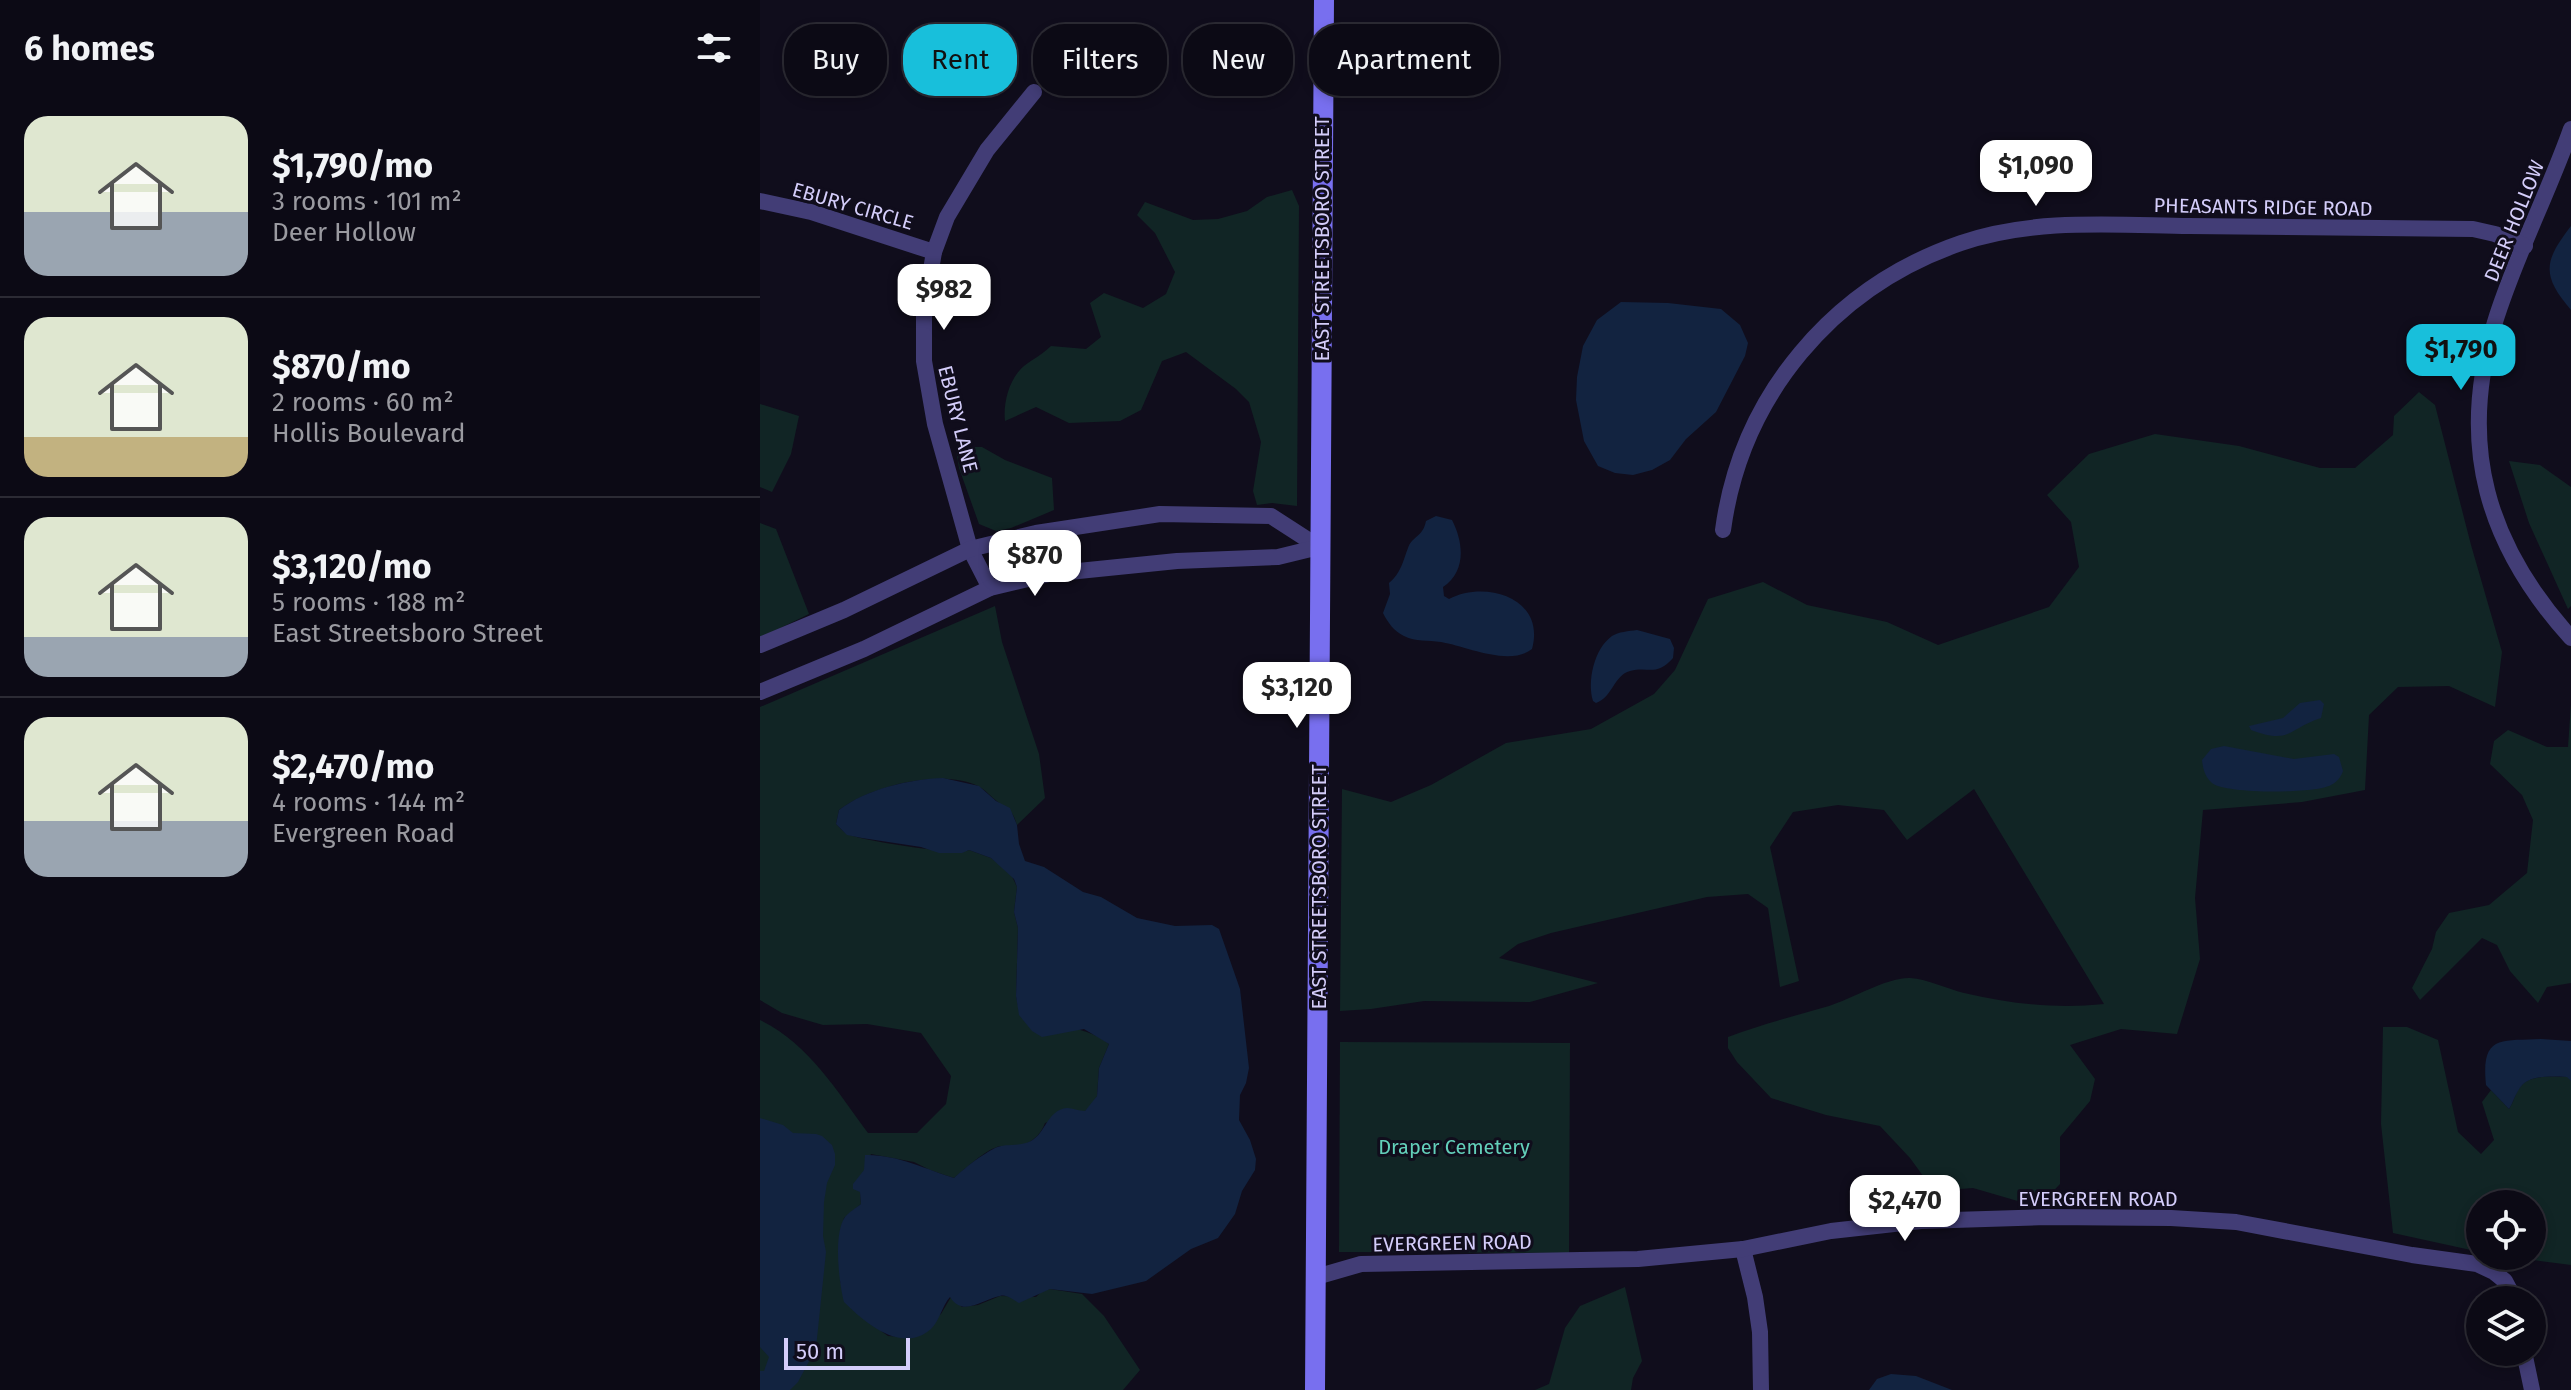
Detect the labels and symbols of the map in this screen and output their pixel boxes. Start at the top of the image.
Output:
street label: EAST STREETSBORO STREET [1310,116,1334,362]
pin: $1,090 [1971,140,2101,208]
street label: DEER HOLLOW [2479,156,2549,285]
street label: EBURY CIRCLE [790,177,916,235]
street label: PHEASANTS RIDGE ROAD [2153,193,2373,221]
pin: $982 [897,264,991,332]
pin: $1,790 [2396,324,2526,392]
street label: EBURY LANE [933,363,983,475]
pin: $870 [988,530,1082,598]
pin: $3,120 [1232,662,1362,730]
street label: EAST STREETSBORO STREET [1307,764,1331,1010]
park label: Draper Cemetery [1378,1135,1530,1159]
pin: $2,470 [1840,1175,1970,1243]
street label: EVERGREEN ROAD [2018,1187,2178,1211]
street label: EVERGREEN ROAD [1372,1230,1532,1256]
scale bar [784,1334,910,1370]

